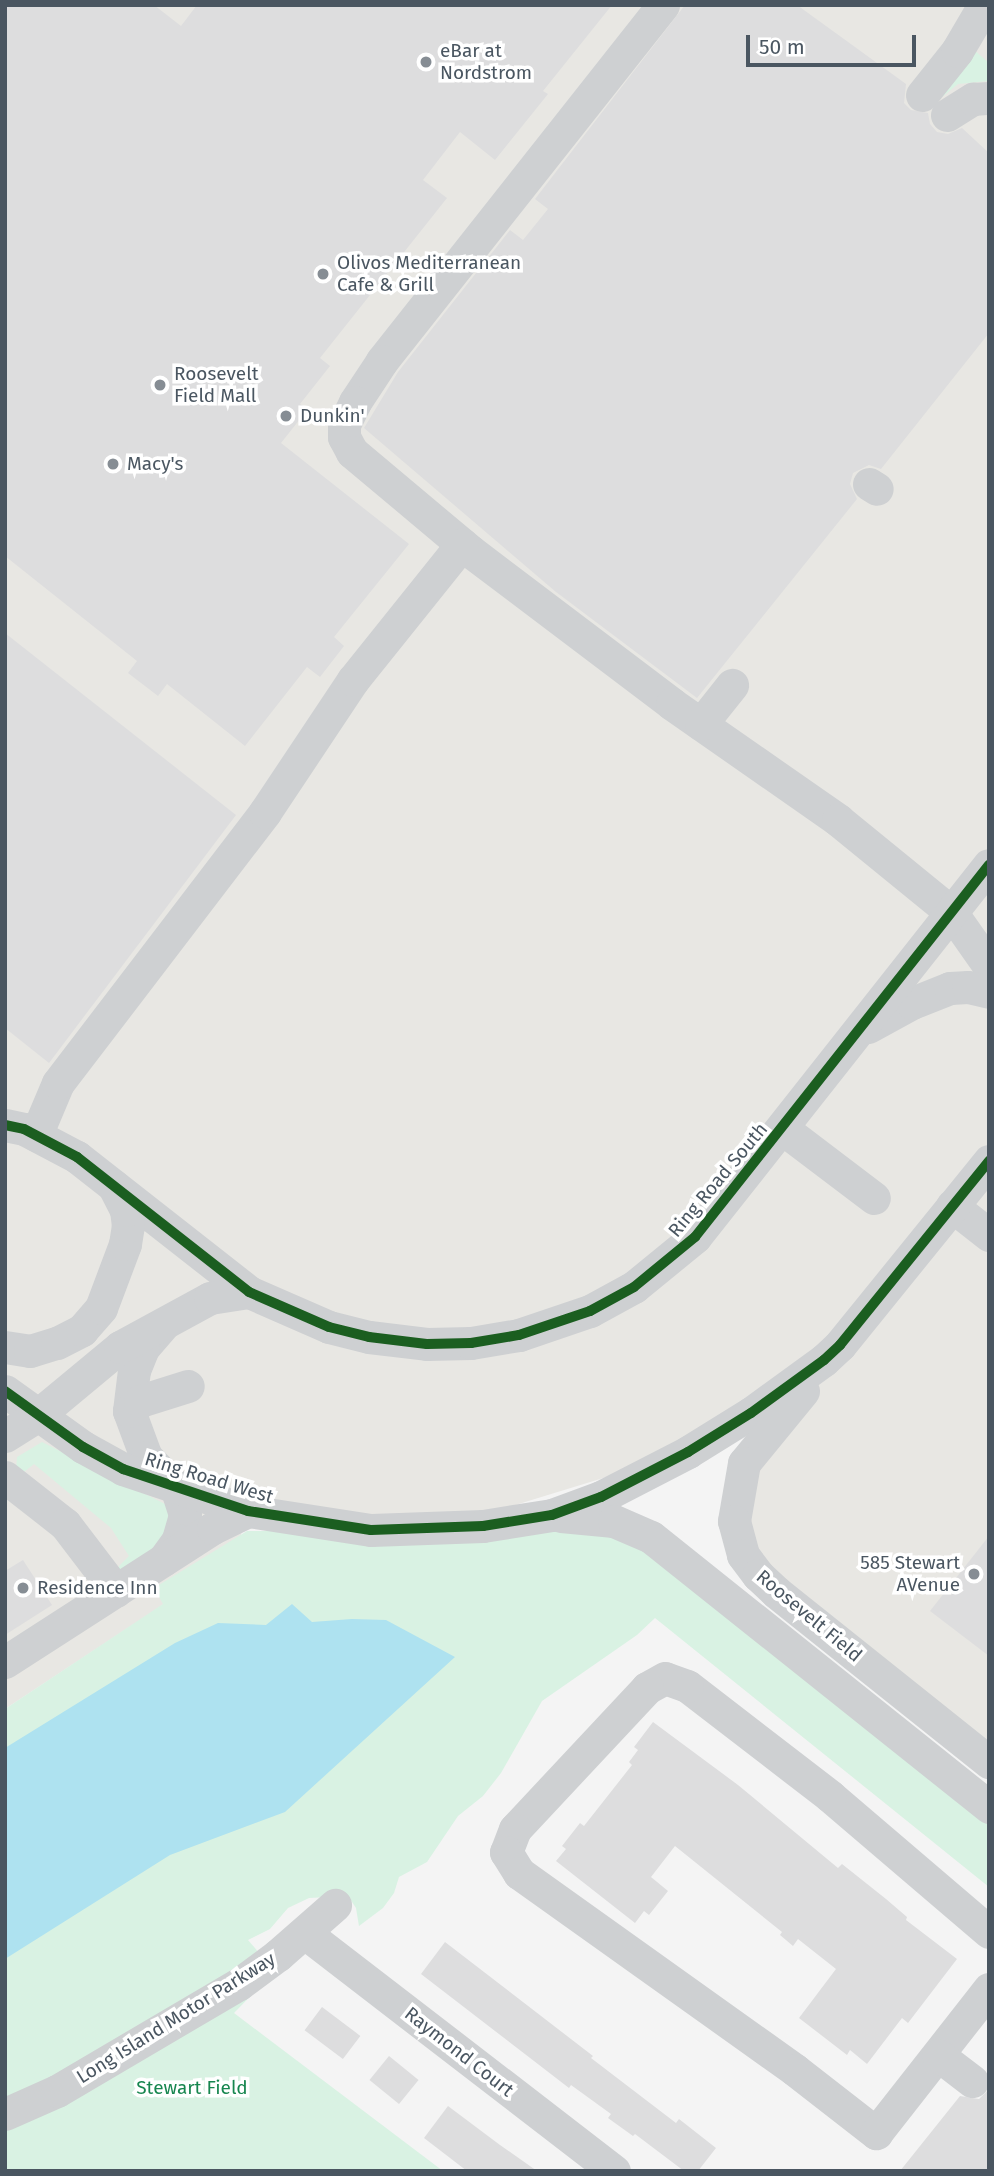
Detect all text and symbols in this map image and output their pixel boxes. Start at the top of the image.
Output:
scale bar [749,21,919,65]
text: 50 m [759,34,805,60]
place label: eBar at Nordstrom [440,40,532,84]
marker: eBar at Nordstrom [418,54,434,70]
place label: Olivos Mediterranean Cafe & Grill [337,252,521,296]
marker: Olivos Mediterranean Cafe & Grill [315,266,331,282]
place label: Roosevelt Field Mall [174,363,259,407]
marker: Roosevelt Field Mall [152,377,168,393]
place label: Dunkin' [300,405,365,427]
marker: Dunkin' [278,408,294,424]
place label: Macy's [127,453,183,475]
marker: Macy's [105,456,121,472]
street label: Ring Road South [664,1118,772,1242]
street label: Ring Road West [142,1448,276,1508]
place label: 585 Stewart AVenue [860,1552,960,1596]
street label: Roosevelt Field [752,1565,866,1667]
marker: 585 Stewart AVenue [966,1566,982,1582]
place label: Residence Inn [37,1577,158,1599]
marker: Residence Inn [15,1580,31,1596]
street label: Long Island Motor Parkway [72,1947,280,2089]
street label: Raymond Court [400,2002,518,2102]
park label: Stewart Field [136,2077,248,2099]

